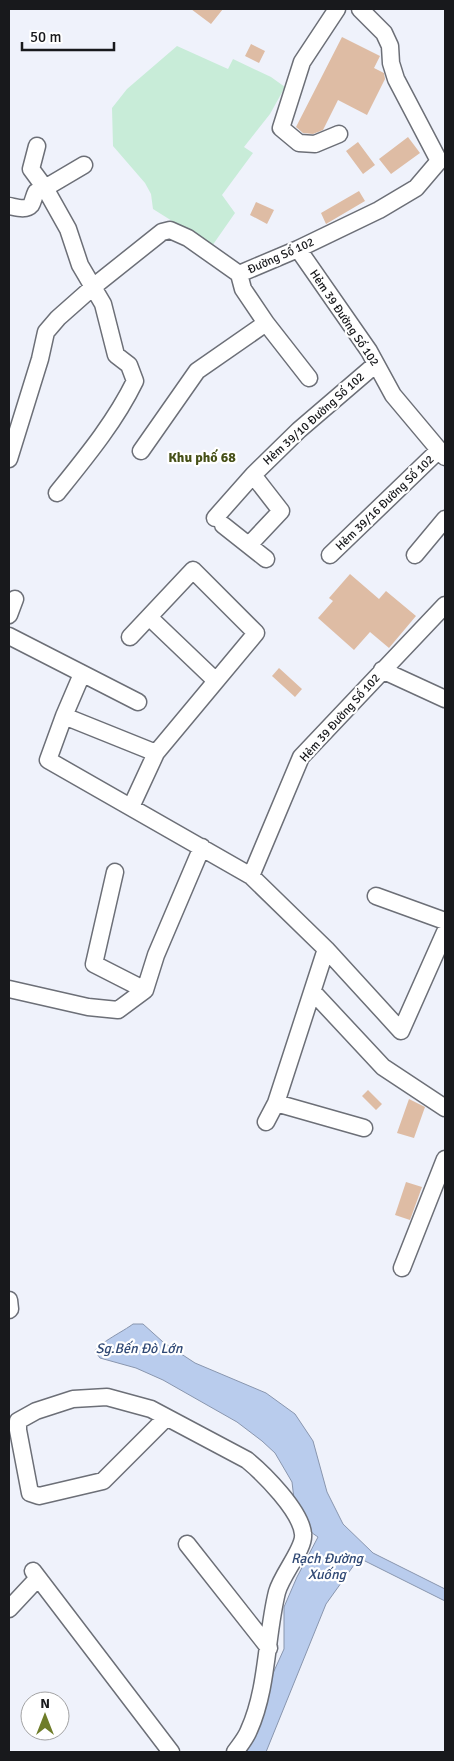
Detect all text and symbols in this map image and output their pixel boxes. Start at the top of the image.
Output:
scale bar [22,20,115,52]
text: 50 m [30,28,61,46]
street label: Đường Số 102 [245,235,317,277]
street label: Hẻm 39 Đường Số 102 [306,267,382,369]
street label: Hẻm 39/10 Đường Số 102 [260,370,368,468]
district label: Khu phố 68 [168,449,236,466]
street label: Hẻm 39/16 Đường Số 102 [333,452,437,554]
street label: Hẻm 39 Đường Số 102 [297,671,383,765]
water label: Sg.Bến Đò Lớn [96,1340,183,1357]
water label: Rạch Đường Xuống [291,1550,365,1583]
north arrow [20,1691,70,1741]
text: N [40,1695,50,1712]

